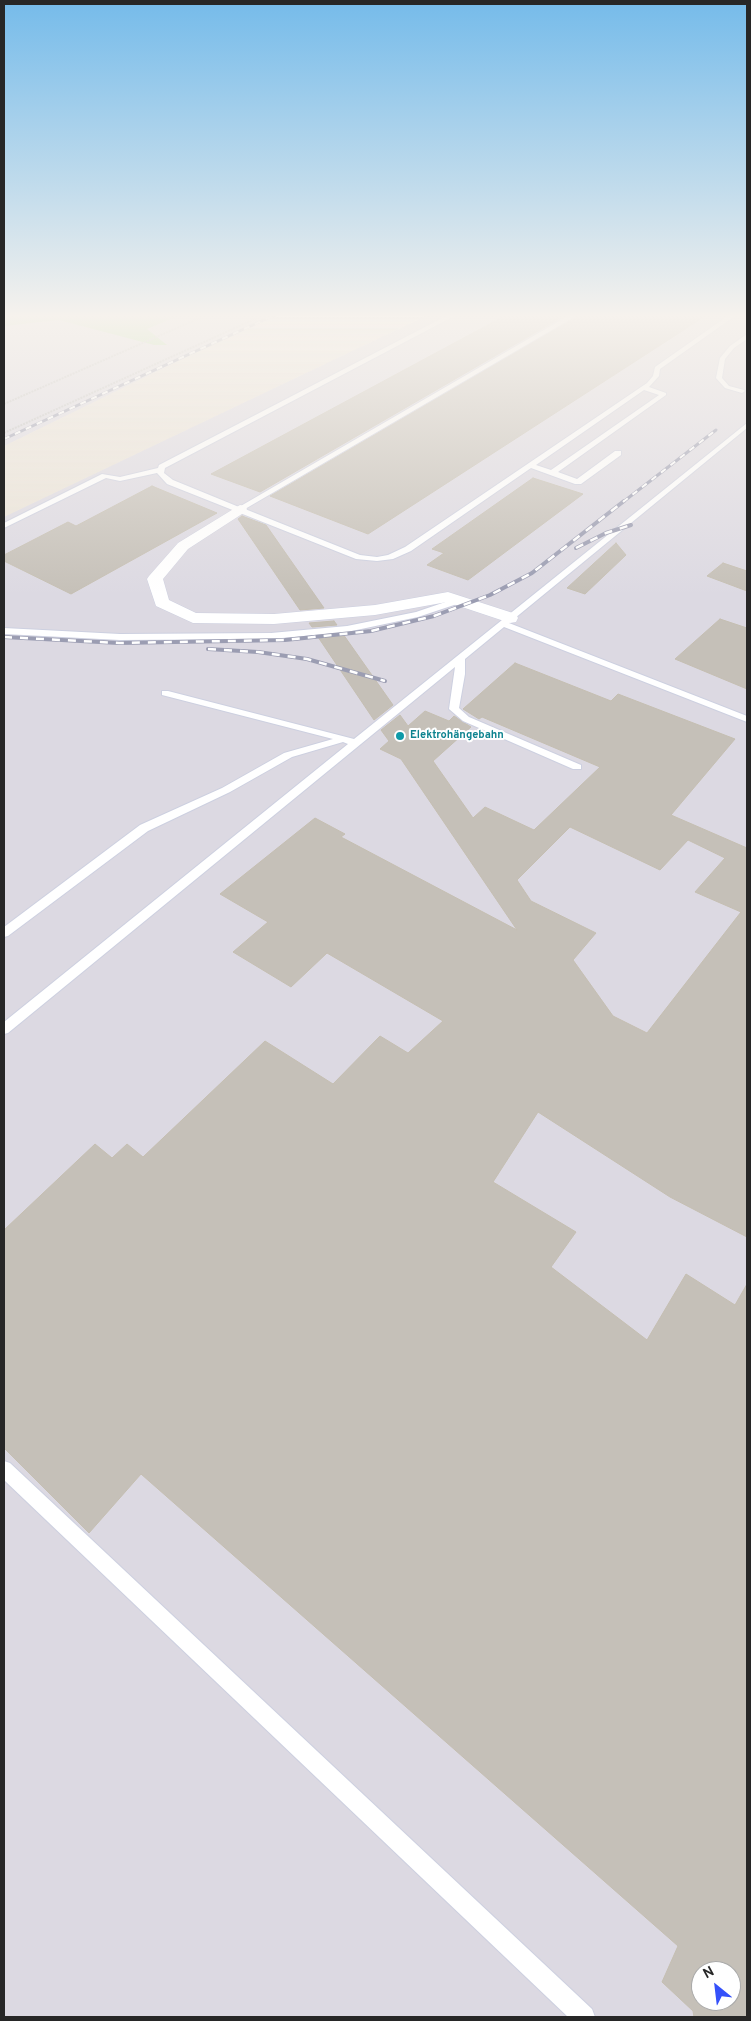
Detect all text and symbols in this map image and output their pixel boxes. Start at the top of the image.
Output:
place label: Elektrohängebahn [410,729,504,743]
marker: Elektrohängebahn [394,730,406,742]
north arrow [691,1961,741,2011]
text: N [700,1963,717,1983]

